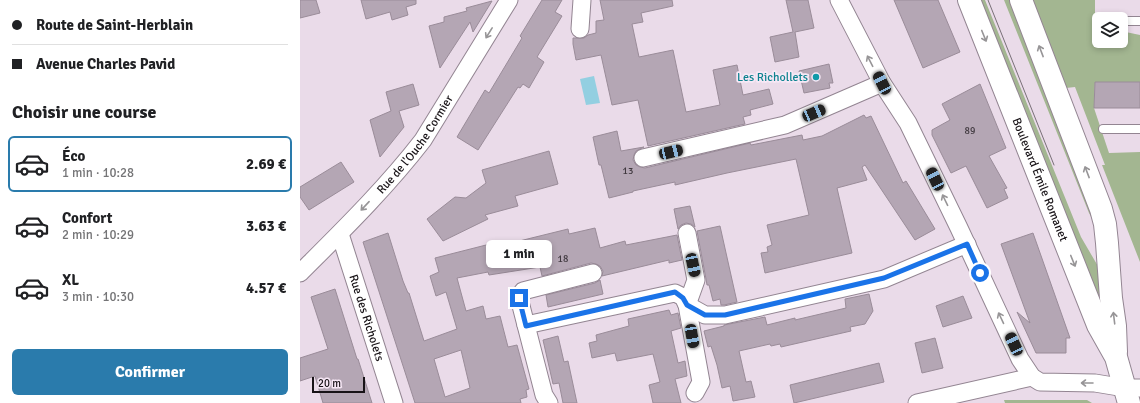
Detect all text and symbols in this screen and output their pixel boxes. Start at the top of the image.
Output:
map controls [1092,12,1128,48]
button: layers [1092,12,1128,48]
text: Route de Saint-Herblain [36,16,193,34]
one-way arrow [484,27,492,39]
one-way arrow [980,30,988,42]
one-way arrow [1036,45,1044,57]
text: Avenue Charles Pavid [36,55,175,73]
one-way arrow [866,55,874,67]
place label: Les Richollets [737,70,808,85]
car [871,70,893,96]
marker: Les Richollets [811,72,821,82]
street label: Rue de l'Ouche Cormier [374,92,457,197]
text: Choisir une course [12,101,156,123]
car [801,103,827,123]
street label: Boulevard Émile Romanet [1009,115,1071,243]
house number: 89 [965,125,975,137]
car [658,143,684,161]
icon: car [14,146,50,182]
text: Éco [62,147,85,165]
text: 2.69 € [246,155,286,173]
text: 1 min · 10:28 [62,165,134,181]
house number: 13 [623,165,633,177]
car [924,166,946,192]
one-way arrow [1082,167,1090,179]
one-way arrow [941,194,949,206]
one-way arrow [360,201,369,212]
icon: car [14,208,50,244]
text: Confort [62,209,112,227]
text: 3.63 € [246,217,286,235]
text: 2 min · 10:29 [62,227,134,243]
callout: 1 min [486,240,552,268]
text: 1 min [503,246,535,262]
car [685,252,701,278]
house number: 18 [558,253,568,265]
one-way arrow [1070,255,1078,267]
route start [971,264,989,282]
icon: car [14,270,50,306]
text: XL [62,271,79,289]
street label: Rue des Richolets [346,273,388,363]
text: 4.57 € [246,279,286,297]
text: 3 min · 10:30 [62,289,134,305]
route end [510,289,528,307]
one-way arrow [997,312,1004,324]
one-way arrow [1111,312,1118,325]
car [684,323,700,349]
car [1003,331,1025,357]
button: Confirmer [12,349,288,395]
scale bar [312,375,365,394]
text: 20 m [318,377,341,390]
one-way arrow [1081,379,1094,387]

